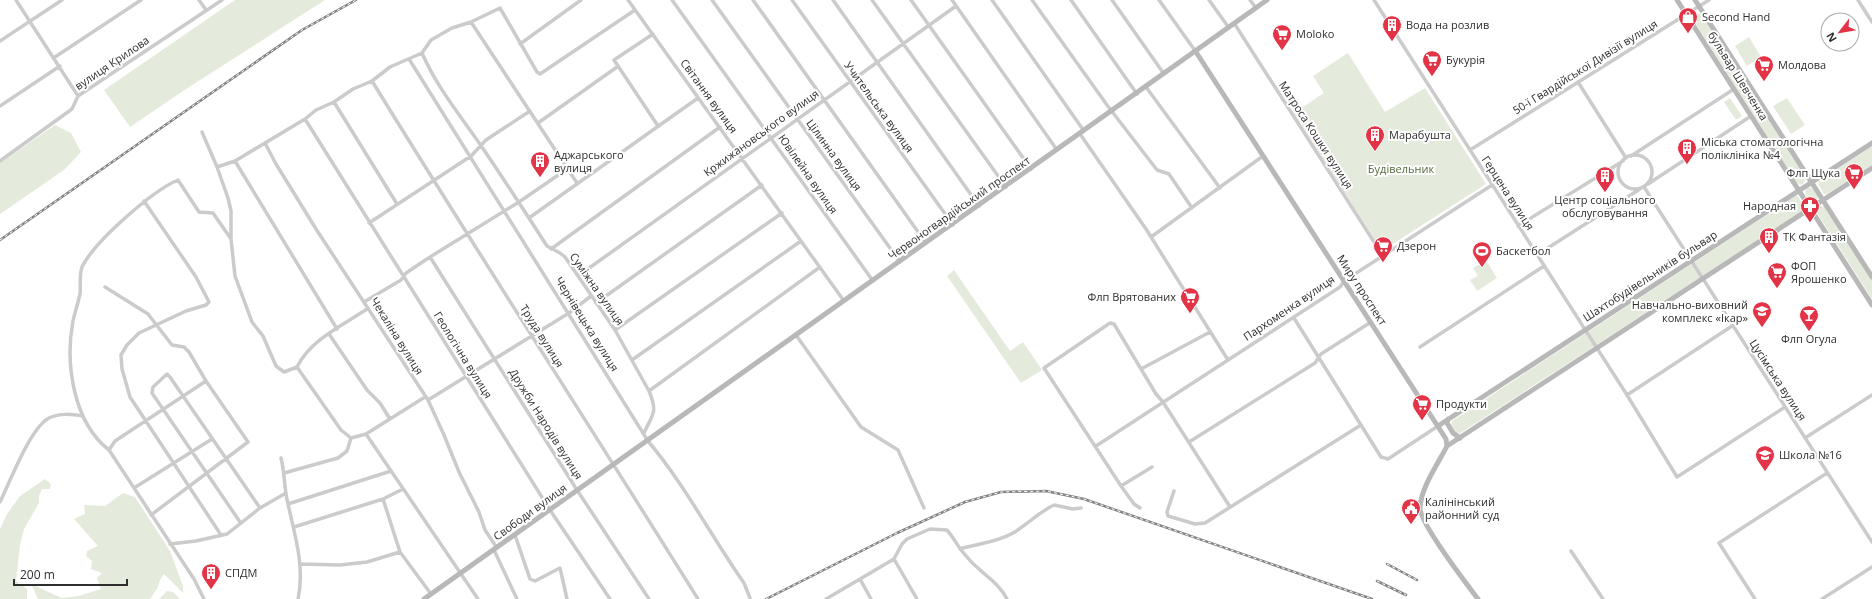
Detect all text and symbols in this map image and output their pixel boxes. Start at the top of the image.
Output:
shop icon: Second Hand [1677,6,1699,34]
place label: Second Hand [1702,9,1770,24]
north arrow [1820,12,1860,52]
building icon: Вода на розлив [1381,14,1403,42]
street label: 50-ї Гвардійської Дивізії вулиця [1510,16,1660,117]
place label: Вода на розлив [1406,17,1489,32]
supermarket icon: Moloko [1271,23,1293,51]
place label: Moloko [1296,26,1335,41]
street label: бульвар Шевченка [1705,28,1772,123]
text: N [1822,30,1840,45]
street label: вулиця Крилова [72,32,152,93]
supermarket icon: Букурія [1421,49,1443,77]
place label: Букурія [1446,52,1485,67]
supermarket icon: Молдова [1753,54,1775,82]
street label: Світання вулиця [677,56,741,136]
place label: Молдова [1778,57,1826,72]
street label: Учительська вулиця [841,58,918,155]
street label: Матроса Кошки вулиця [1276,78,1357,191]
street label: Кржижановського вулиця [700,86,821,180]
street label: Цілинна вулиця [803,116,866,194]
building icon: Марабушта [1364,124,1386,152]
place label: Марабушта [1389,127,1451,142]
street label: Ювілейна вулиця [775,131,842,217]
place label: Міська стоматологічна поліклініка №4 [1701,134,1823,162]
building icon: Міська стоматологічна поліклініка №4 [1676,137,1698,165]
place label: Аджарського вулиця [554,147,624,175]
building icon: Аджарського вулиця [529,150,551,178]
street label: Червоногвардійський проспект [885,153,1033,263]
street label: Герцена вулиця [1479,153,1538,233]
park label: Будівельник [1368,161,1434,176]
supermarket icon: Флп Щука [1843,162,1865,190]
building icon: Центр соціального обслуговування [1594,165,1616,193]
place label: Флп Щука [1787,165,1840,180]
place label: Центр соціального обслуговування [1554,192,1656,220]
pharmacy icon: Народная [1799,195,1821,223]
place label: Народная [1743,198,1796,213]
street label: Шахтобудівельників бульвар [1580,226,1720,325]
building icon: ТК Фантазія [1758,226,1780,254]
place label: ТК Фантазія [1783,229,1846,244]
supermarket icon: Дзерон [1372,235,1394,263]
place label: Дзерон [1397,238,1436,253]
sports icon: Баскетбол [1471,240,1493,268]
place label: Баскетбол [1496,243,1551,258]
street label: Суміжна вулиця [567,249,628,328]
street label: Миру проспект [1334,252,1391,328]
place label: ФОП Ярошенко [1791,258,1847,286]
supermarket icon: ФОП Ярошенко [1766,261,1788,289]
street label: Пархоменка вулиця [1240,271,1337,344]
street label: Чернівецька вулиця [552,274,623,374]
supermarket icon: Флп Врятованих [1179,286,1201,314]
place label: Флп Врятованих [1087,289,1176,304]
street label: Чекаліна вулиця [368,294,427,377]
place label: Навчально-виховний комплекс «Ікар» [1632,297,1749,325]
school or university icon: Навчально-виховний комплекс «Ікар» [1751,300,1773,328]
street label: Труда вулиця [517,301,568,370]
bar icon: Флп Огула [1798,304,1820,332]
street label: Геологічна вулиця [431,309,496,401]
place label: Флп Огула [1781,331,1837,346]
street label: Цусімська вулиця [1746,336,1810,423]
street label: Дружби Народів вулиця [506,365,587,482]
supermarket icon: Продукти [1411,393,1433,421]
place label: Продукти [1436,396,1487,411]
school or university icon: Школа №16 [1754,444,1776,472]
place label: Школа №16 [1779,447,1842,462]
street label: Свободи вулиця [490,480,569,543]
place label: Калінінський районний суд [1425,494,1500,522]
public building icon: Калінінський районний суд [1400,497,1422,525]
scale bar [14,561,127,587]
building icon: СПДМ [200,562,222,590]
place label: СПДМ [225,565,257,580]
text: 200 m [20,566,55,583]

